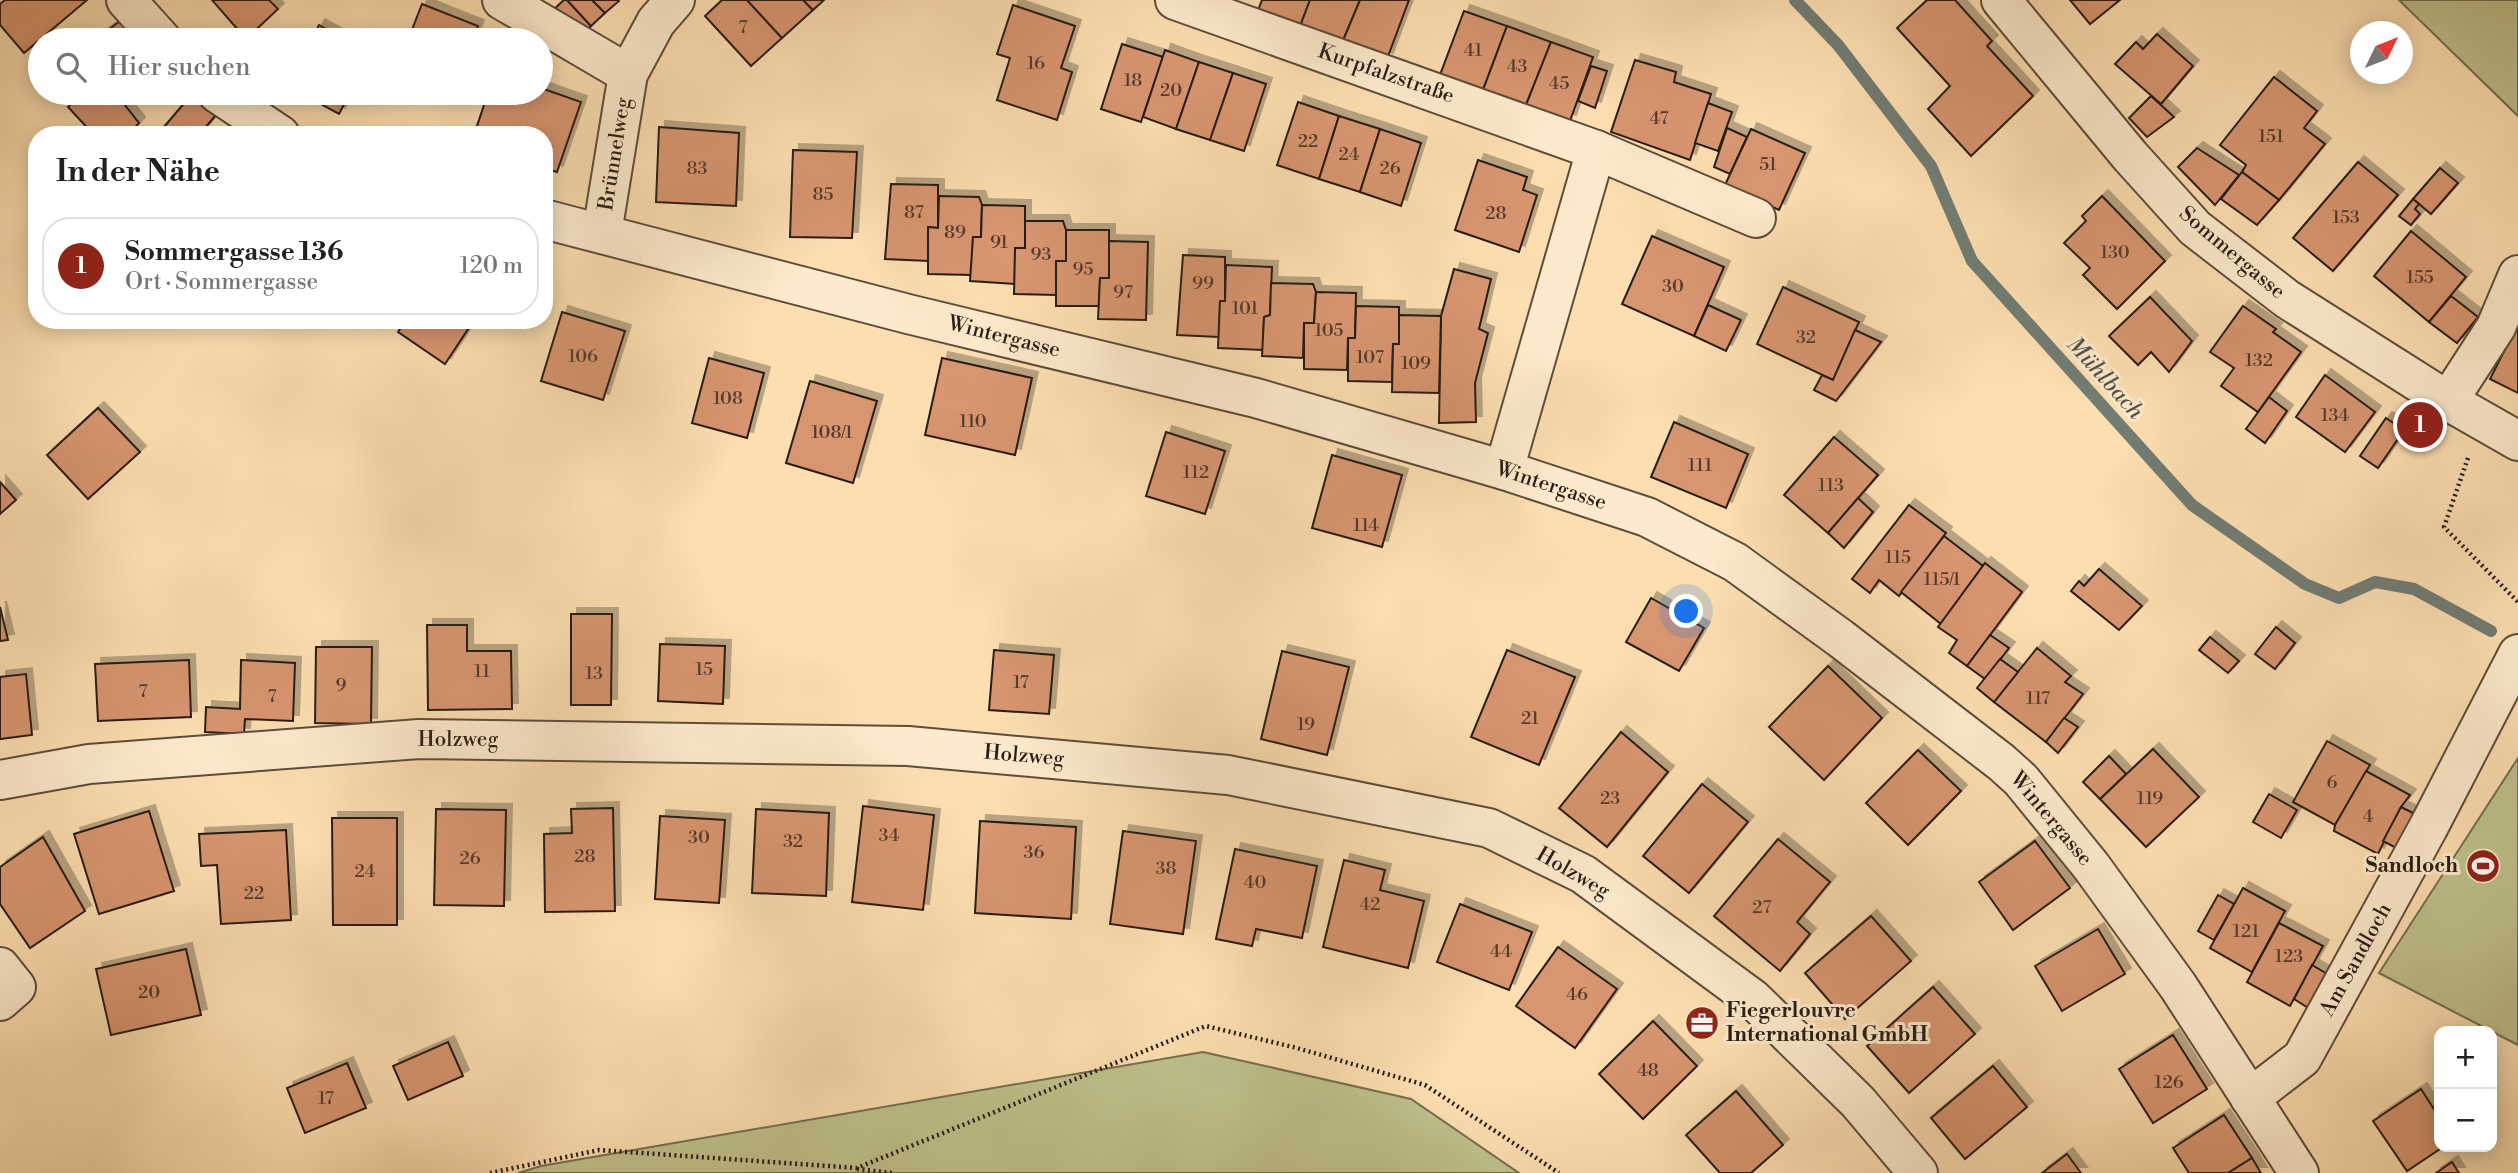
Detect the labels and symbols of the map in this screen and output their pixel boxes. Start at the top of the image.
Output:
house number: 7 [738,16,748,39]
north arrow [2350,21,2413,84]
street label: Kurpfalzstraße [1314,39,1458,109]
house number: 41 [1464,39,1482,62]
house number: 16 [1027,52,1045,75]
house number: 43 [1507,55,1527,78]
house number: 18 [1124,69,1142,92]
house number: 45 [1549,72,1569,95]
house number: 20 [1160,79,1182,102]
street label: Brünnelweg [593,96,637,213]
house number: 47 [1649,107,1669,130]
house number: 151 [2258,125,2284,148]
house number: 22 [1298,130,1318,153]
house number: 24 [1338,143,1360,166]
house number: 51 [1759,153,1777,176]
house number: 83 [687,157,708,180]
house number: 26 [1379,157,1401,180]
house number: 85 [813,183,834,206]
house number: 87 [904,201,924,224]
street label: Sommergasse [2174,201,2290,305]
house number: 28 [1485,202,1507,225]
house number: 153 [2332,206,2360,229]
house number: 89 [944,221,966,244]
house number: 91 [990,231,1008,254]
house number: 130 [2100,241,2130,264]
house number: 93 [1031,243,1051,266]
house number: 95 [1073,258,1093,281]
house number: 155 [2406,266,2434,289]
house number: 99 [1192,272,1214,295]
house number: 30 [1662,275,1684,298]
house number: 97 [1113,281,1133,304]
house number: 101 [1232,297,1258,320]
street label: Wintergasse [944,310,1063,364]
house number: 105 [1314,319,1344,342]
house number: 32 [1796,326,1816,349]
water label: Mühlbach [2061,331,2150,425]
house number: 106 [568,345,598,368]
house number: 107 [1356,346,1384,369]
house number: 132 [2245,349,2273,372]
house number: 109 [1401,352,1431,375]
house number: 108 [713,387,743,410]
pin: 1 [2397,399,2443,451]
house number: 134 [2321,404,2350,427]
house number: 110 [959,410,987,433]
house number: 108/1 [811,421,853,444]
house number: 111 [1688,454,1712,477]
street label: Wintergasse [1491,456,1610,516]
house number: 112 [1183,461,1209,484]
house number: 113 [1818,474,1844,497]
house number: 114 [1353,514,1379,537]
house number: 115 [1885,546,1911,569]
house number: 115/1 [1923,568,1961,591]
your location [1669,594,1703,628]
house number: 15 [695,658,713,681]
house number: 11 [474,660,490,683]
house number: 13 [585,662,603,685]
house number: 17 [1013,671,1029,694]
house number: 9 [336,674,347,697]
house number: 7 [138,680,148,703]
house number: 7 [267,685,277,708]
house number: 117 [2026,687,2050,710]
house number: 21 [1521,707,1539,730]
house number: 19 [1297,713,1315,736]
street label: Holzweg [418,727,498,753]
street label: Holzweg [983,740,1065,772]
street label: Wintergasse [2003,766,2098,871]
house number: 6 [2327,771,2338,794]
house number: 23 [1600,787,1620,810]
house number: 119 [2137,787,2163,810]
house number: 4 [2363,805,2374,828]
house number: 34 [879,824,900,847]
house number: 30 [688,826,710,849]
house number: 32 [783,830,803,853]
house number: 36 [1024,841,1045,864]
street label: Holzweg [1532,842,1615,904]
house number: 28 [574,845,596,868]
house number: 26 [459,847,481,870]
sports icon: Sandloch [2464,847,2502,885]
place label: Sandloch [2366,853,2458,879]
house number: 38 [1156,857,1176,880]
house number: 24 [354,860,376,883]
house number: 40 [1244,871,1266,894]
house number: 22 [244,882,264,905]
house number: 42 [1360,893,1380,916]
house number: 27 [1752,896,1772,919]
street label: Am Sandloch [2314,899,2398,1022]
house number: 121 [2233,920,2259,943]
house number: 44 [1490,940,1512,963]
house number: 123 [2275,945,2303,968]
house number: 20 [138,981,160,1004]
house number: 46 [1566,983,1588,1006]
place label: Fiegerlouvre International GmbH [1726,998,1929,1048]
office icon: Fiegerlouvre International GmbH [1683,1004,1721,1042]
house number: 48 [1637,1059,1659,1082]
house number: 126 [2154,1071,2184,1094]
house number: 17 [318,1087,334,1110]

